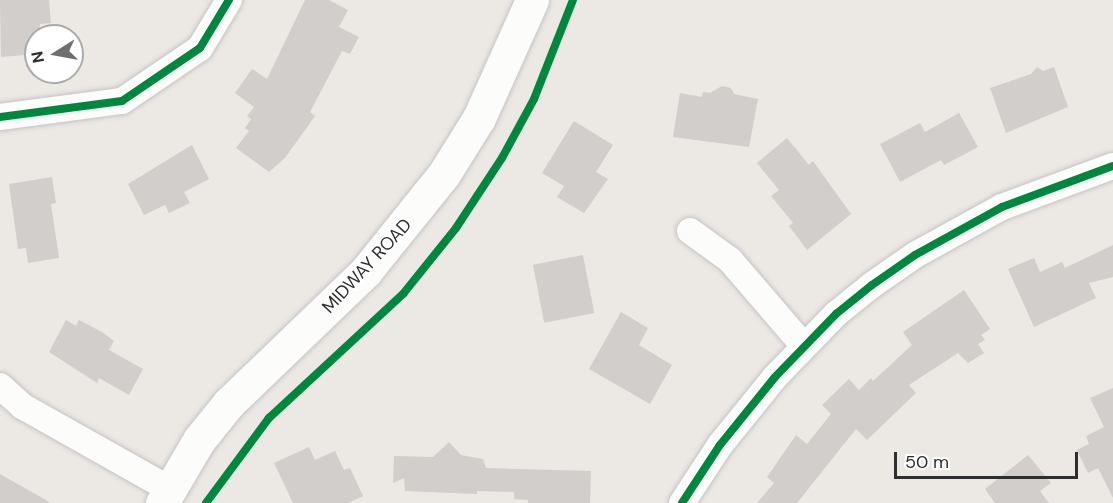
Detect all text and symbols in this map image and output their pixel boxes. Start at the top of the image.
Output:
north arrow [24,24,84,84]
text: N [26,49,49,65]
street label: MIDWAY ROAD [318,214,416,318]
scale bar [897,440,1082,478]
text: 50 m [905,450,949,474]

